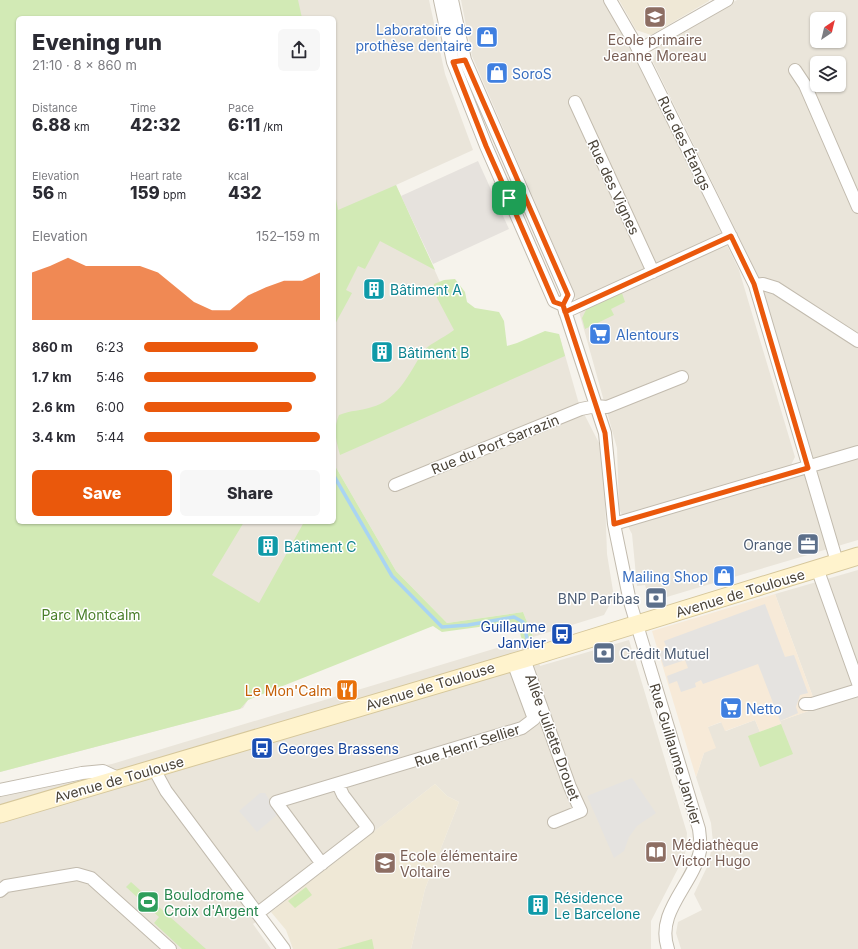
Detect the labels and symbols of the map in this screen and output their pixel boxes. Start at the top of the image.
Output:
school or university icon: Ecole primaire Jeanne Moreau [642,4,668,30]
north arrow [810,12,846,48]
place label: Laboratoire de prothèse dentaire [355,21,472,54]
shop icon: Laboratoire de prothèse dentaire [474,24,500,50]
place label: Ecole primaire Jeanne Moreau [603,31,707,64]
shop icon: SoroS [484,60,510,86]
place label: SoroS [512,65,552,82]
street label: Rue des Étangs [655,93,715,193]
street label: Rue des Vignes [585,137,643,237]
pin [492,181,526,215]
building icon: Bâtiment A [361,276,387,302]
place label: Bâtiment A [390,281,462,298]
supermarket icon: Alentours [587,321,613,347]
place label: Alentours [616,326,679,343]
building icon: Bâtiment B [369,339,395,365]
place label: Bâtiment B [398,344,469,361]
street label: Rue du Port Sarrazin [429,411,561,477]
office icon: Orange [795,531,821,557]
building icon: Bâtiment C [255,533,281,559]
place label: Orange [743,536,792,553]
place label: Bâtiment C [284,538,356,555]
shop icon: Mailing Shop [711,563,737,589]
street label: Avenue de Toulouse [673,565,807,621]
place label: Mailing Shop [622,568,708,585]
bank icon: BNP Paribas [643,585,669,611]
place label: BNP Paribas [558,590,640,607]
park label: Parc Montcalm [41,606,141,623]
place label: Guillaume Janvier [481,618,546,651]
bus stop icon: Guillaume Janvier [549,621,575,647]
bank icon: Crédit Mutuel [591,640,617,666]
place label: Crédit Mutuel [620,645,709,662]
street label: Avenue de Toulouse [363,658,497,714]
street label: Allée Juliette Drouet [522,671,584,803]
restaurant icon: Le Mon'Calm [334,677,360,703]
street label: Rue Guillaume Janvier [646,681,706,827]
place label: Le Mon'Calm [245,682,332,699]
supermarket icon: Netto [718,695,744,721]
place label: Netto [746,700,782,717]
street label: Rue Henri Sellier [412,720,522,770]
bus stop icon: Georges Brassens [249,735,275,761]
place label: Georges Brassens [278,740,399,757]
street label: Avenue de Toulouse [52,752,186,806]
place label: Médiathèque Victor Hugo [672,836,759,869]
library icon: Médiathèque Victor Hugo [643,839,669,865]
place label: Ecole élémentaire Voltaire [400,847,518,880]
school or university icon: Ecole élémentaire Voltaire [372,850,398,876]
place label: Boulodrome Croix d'Argent [164,886,259,919]
sports icon: Boulodrome Croix d'Argent [135,889,161,915]
place label: Résidence Le Barcelone [554,889,640,922]
building icon: Résidence Le Barcelone [525,892,551,918]

